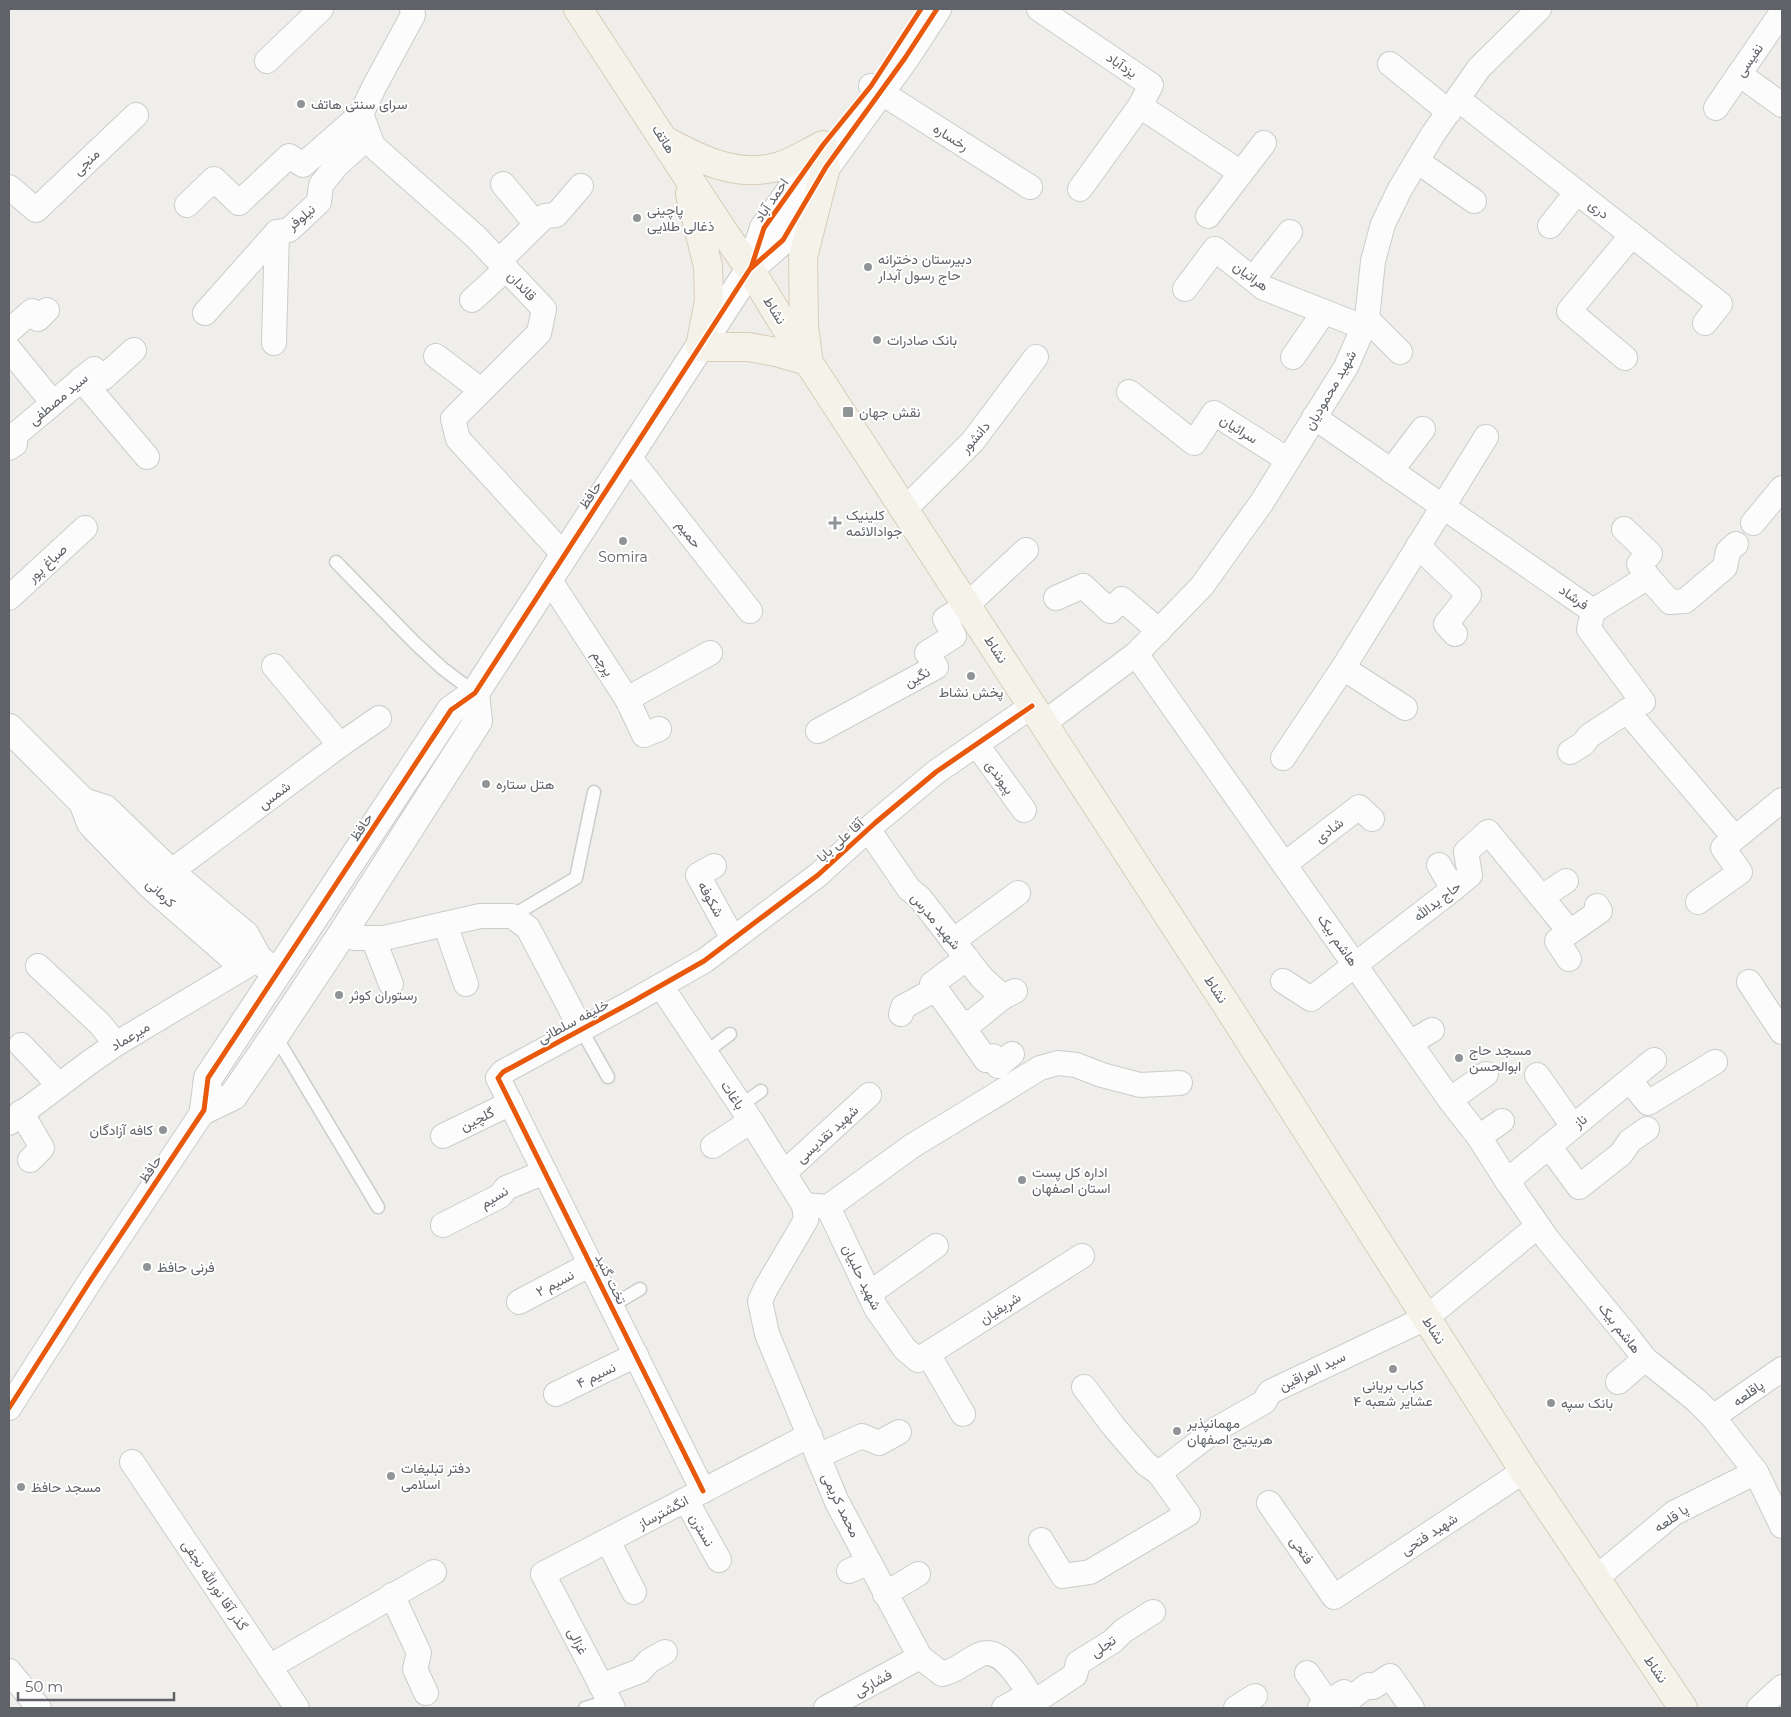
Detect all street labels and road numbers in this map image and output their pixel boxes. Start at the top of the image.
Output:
street label: نفیسی [1731,40,1767,80]
street label: یزدآباد [1103,48,1141,82]
street label: رخساره [930,119,972,155]
street label: هاتف [648,121,680,157]
street label: منجی [69,145,103,179]
street label: احمد آباد [750,174,792,226]
street label: دری [1585,195,1613,223]
street label: نیلوفر [282,200,319,235]
street label: هراتیان [1230,257,1273,295]
street label: قائدان [504,267,540,305]
street label: نشاط [759,293,791,327]
street label: شهید محمودیان [1300,347,1360,433]
street label: سید مصطفی [25,369,91,429]
street label: سرائیان [1217,410,1261,448]
street label: دانشور [955,417,994,458]
street label: حافظ [574,477,606,513]
street label: حمیم [672,516,706,552]
street label: صباغ پور [23,540,72,588]
street label: فرشاد [1556,580,1592,614]
street label: نشاط [980,632,1012,666]
street label: پرچم [587,647,618,680]
street label: نگین [901,663,933,691]
street label: پیوندی [981,756,1019,798]
street label: شمس [254,777,294,813]
street label: حافظ [345,809,377,845]
street label: آقا علی بابا [813,813,869,866]
street label: شادی [1311,813,1347,847]
street label: کرمانی [142,875,180,911]
street label: حاج یدالله [1410,877,1466,927]
street label: شکوفه [694,878,728,920]
street label: شهید مدرس [907,889,965,953]
street label: هاشم بیک [1314,911,1363,970]
street label: نشاط [1200,972,1232,1006]
street label: خلیفه سلطانی [534,995,612,1047]
street label: میرعماد [107,1017,153,1055]
street label: باغات [717,1077,749,1113]
street label: شهید تقدیسی [792,1101,862,1167]
street label: گلچین [457,1103,498,1136]
street label: ناز [1569,1110,1591,1133]
street label: حافظ [134,1151,166,1187]
street label: نسیم [477,1181,511,1213]
street label: شهید حلبیان [838,1241,886,1313]
street label: تخت گنبد [591,1251,631,1307]
street label: نسیم ۲ [533,1265,577,1301]
street label: شریفیان [976,1288,1024,1328]
street label: هاشم بیک [1595,1299,1646,1357]
street label: نشاط [1418,1313,1450,1347]
street label: سید العراقین [1276,1347,1348,1395]
street label: نسیم ۴ [573,1358,619,1392]
street label: پاقلعه [1729,1376,1768,1411]
street label: محمد کریمی [818,1470,864,1540]
street label: انگشترساز [634,1491,692,1533]
street label: پا قلعه [1650,1500,1692,1537]
street label: شهید فتحی [1397,1509,1461,1559]
street label: نسترن [685,1510,719,1550]
street label: فتحی [1286,1533,1318,1567]
street label: گذر آقا نورالله نجفی [178,1536,252,1634]
street label: غزالی [564,1624,592,1658]
street label: تجلی [1087,1631,1119,1661]
street label: نشاط [1640,1652,1672,1686]
street label: فشارکی [851,1665,895,1701]

